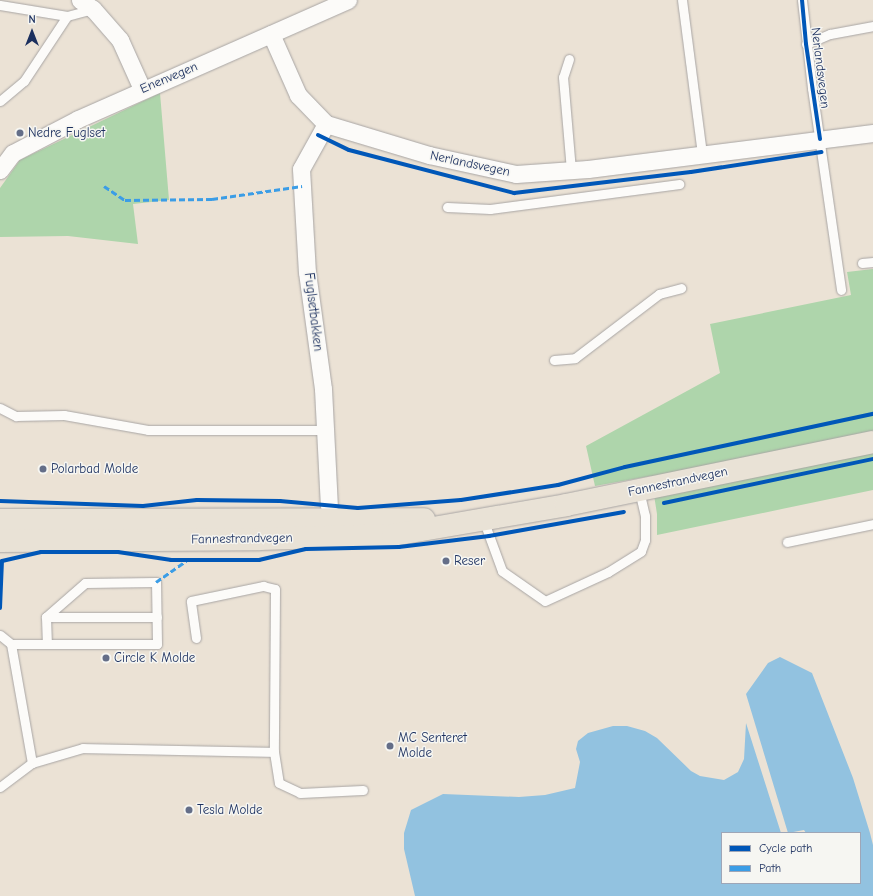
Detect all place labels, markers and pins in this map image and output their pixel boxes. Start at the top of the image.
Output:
place label: Nedre Fuglset [28,125,105,141]
marker: Nedre Fuglset [15,128,25,138]
place label: Polarbad Molde [51,461,138,477]
marker: Polarbad Molde [38,464,48,474]
place label: Reser [454,553,485,569]
marker: Reser [441,556,451,566]
place label: Circle K Molde [114,650,195,666]
marker: Circle K Molde [101,653,111,663]
place label: MC Senteret Molde [398,731,467,762]
marker: MC Senteret Molde [385,741,395,751]
place label: Tesla Molde [197,802,263,818]
marker: Tesla Molde [184,805,194,815]

